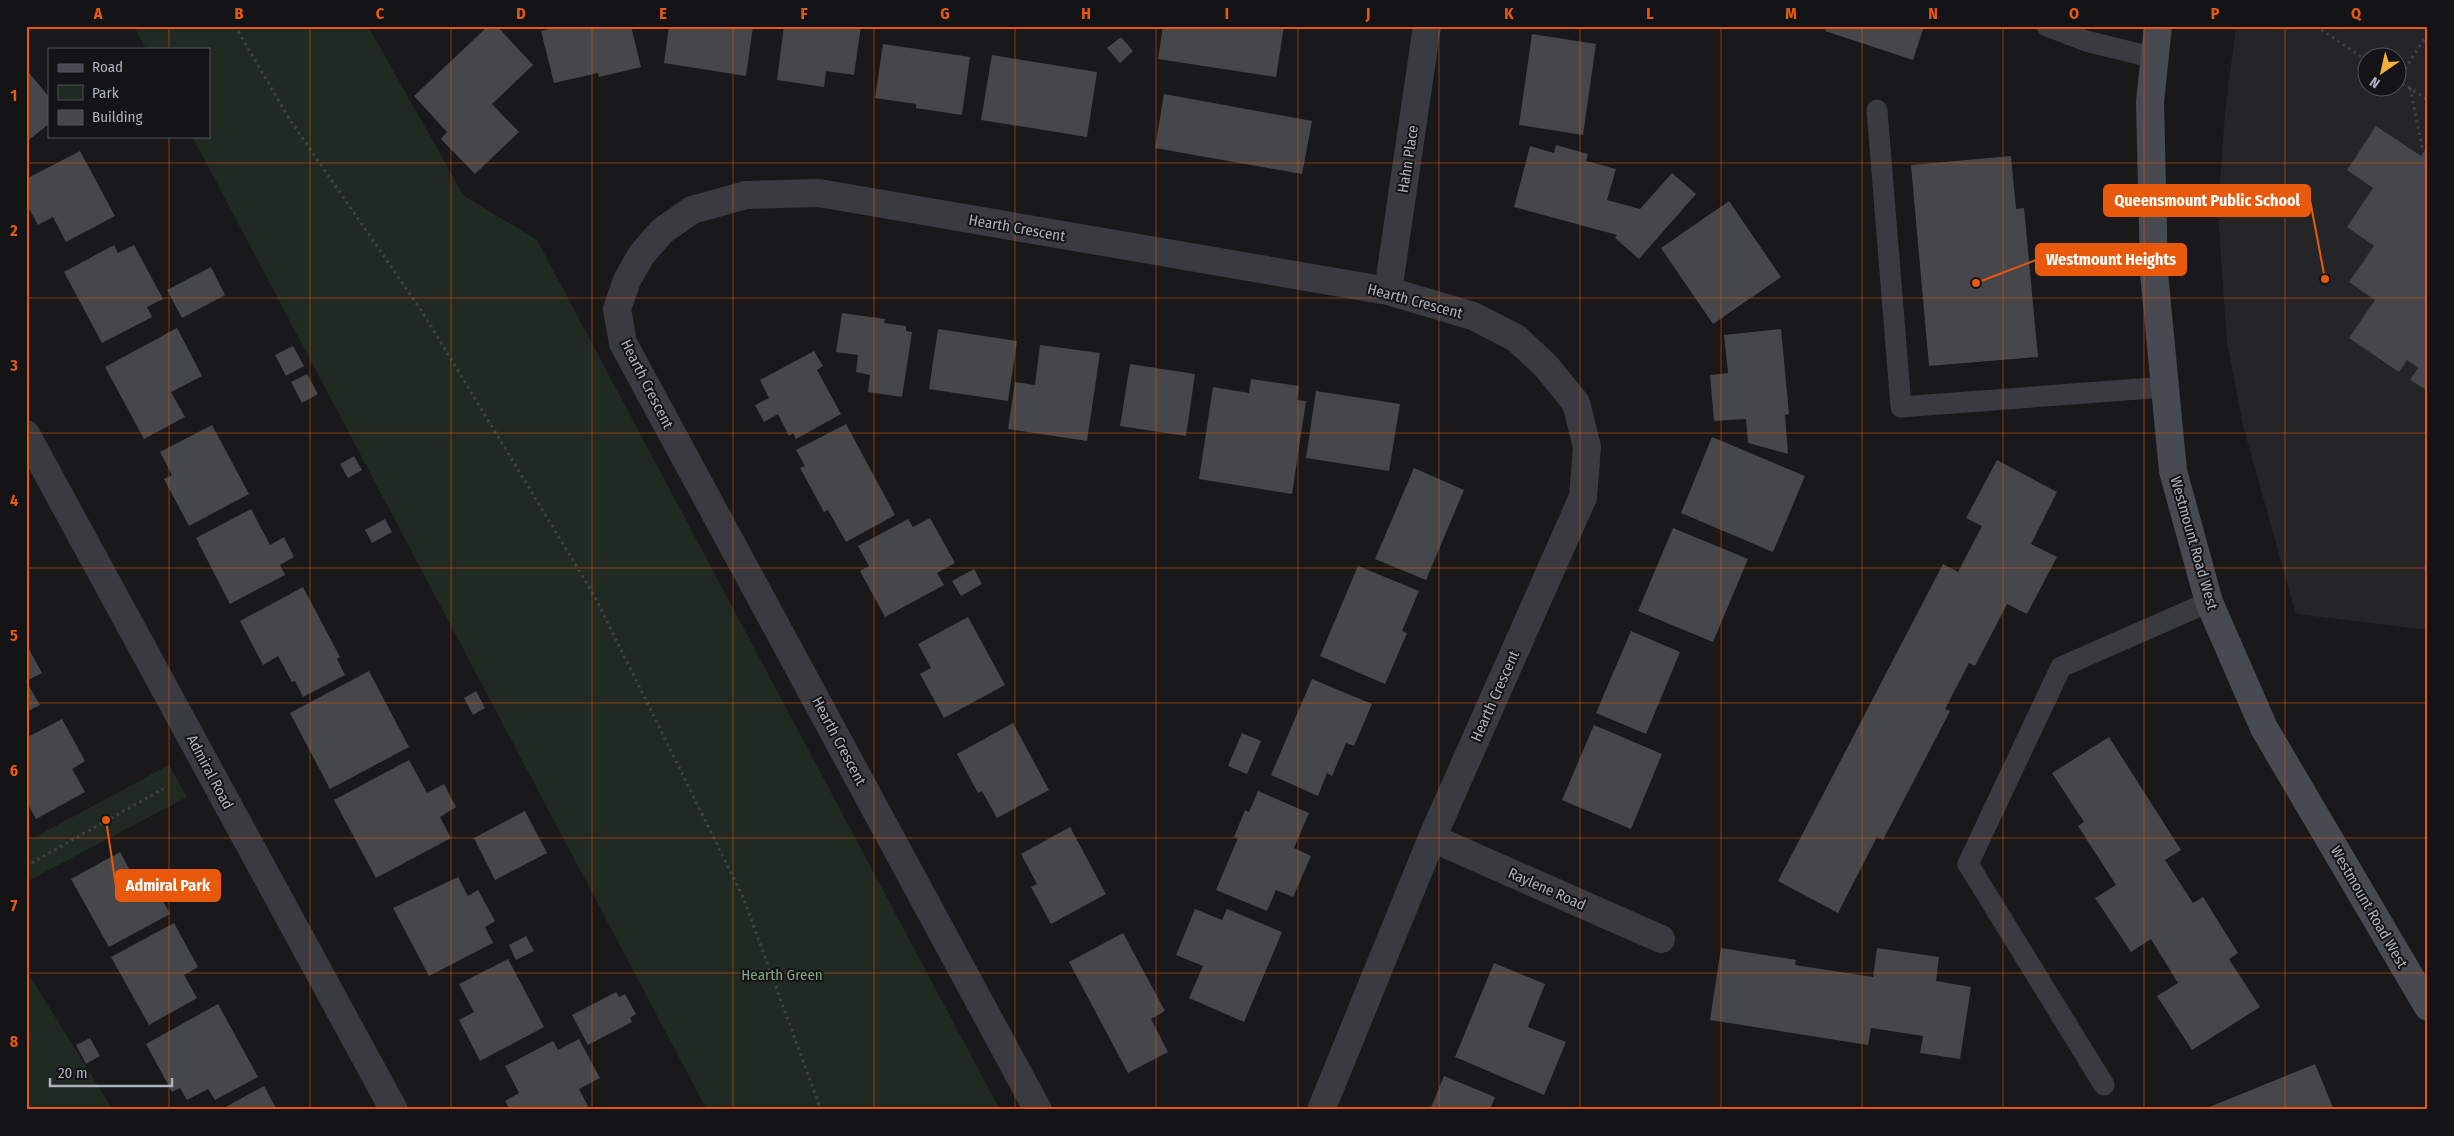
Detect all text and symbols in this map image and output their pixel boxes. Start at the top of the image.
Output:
text: A [93,4,103,23]
text: B [235,4,244,23]
text: C [376,4,385,23]
text: D [516,4,526,23]
text: E [659,4,667,23]
text: F [800,4,808,23]
text: G [940,4,950,23]
text: H [1081,4,1091,23]
text: I [1225,4,1229,23]
text: J [1365,4,1370,23]
text: K [1504,4,1514,23]
text: L [1646,4,1654,23]
text: M [1785,4,1797,23]
text: N [1928,4,1938,23]
text: O [2069,4,2079,23]
text: P [2211,4,2220,23]
text: Q [2351,4,2362,23]
legend [48,48,210,138]
north arrow [2356,48,2406,98]
text: Road [92,58,123,76]
text: N [2367,73,2383,92]
text: Park [92,84,119,102]
text: 1 [11,86,17,105]
text: Building [92,108,143,126]
street label: Hahn Place [1394,124,1422,194]
callout: Queensmount Public School [2104,185,2310,216]
text: Queensmount Public School [2114,191,2300,210]
street label: Hearth Crescent [967,211,1067,245]
text: 2 [9,221,18,240]
callout: Westmount Heights [2036,244,2186,275]
text: Westmount Heights [2046,250,2176,269]
street label: Hearth Crescent [1365,280,1465,322]
street label: Hearth Crescent [617,336,677,432]
text: 3 [9,356,18,375]
street label: Westmount Road West [2166,474,2222,612]
text: 4 [10,491,18,510]
text: 5 [10,626,18,645]
street label: Hearth Crescent [1467,648,1523,744]
street label: Hearth Crescent [808,694,870,788]
street label: Admiral Road [183,732,237,812]
text: 6 [10,761,18,780]
street label: Westmount Road West [2327,843,2411,971]
street label: Raylene Road [1505,864,1589,914]
callout: Admiral Park [116,870,220,901]
text: Admiral Park [125,876,211,895]
text: 7 [11,896,18,915]
park label: Hearth Green [741,966,823,984]
text: 8 [10,1032,19,1051]
scale bar [50,1056,172,1088]
text: 20 m [58,1064,88,1082]

